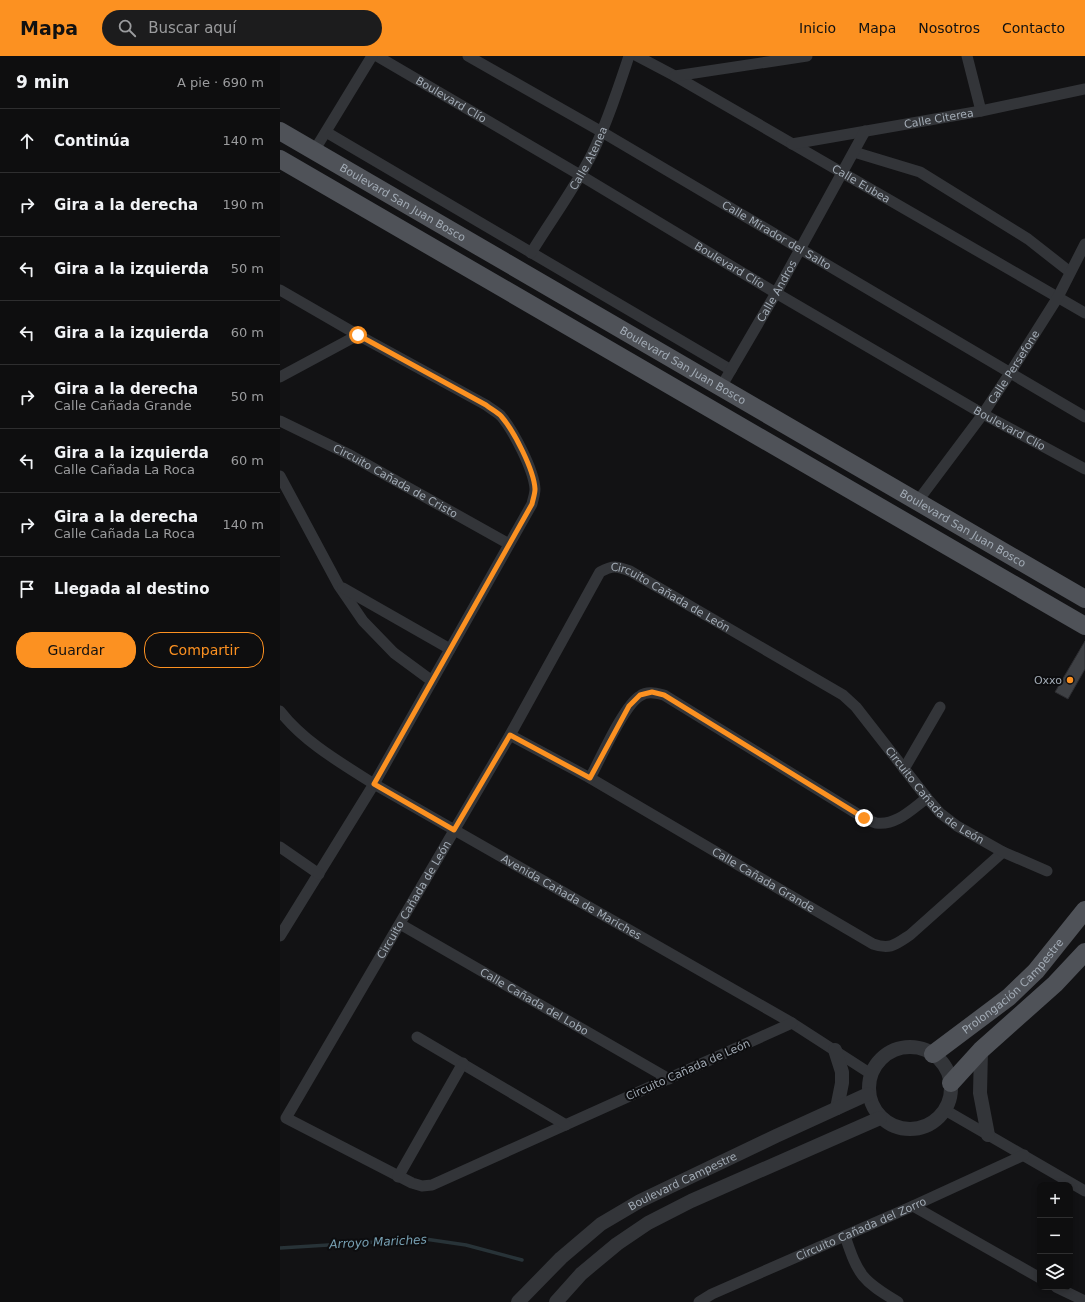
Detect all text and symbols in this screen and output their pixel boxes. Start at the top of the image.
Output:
search box [102,10,382,46]
text: Mapa [20,17,78,39]
icon: search [116,17,138,39]
text: Buscar aquí [148,19,237,37]
text: Inicio [799,20,836,36]
text: Mapa [858,20,896,36]
text: Nosotros [918,20,980,36]
text: Contacto [1002,20,1065,36]
text: 9 min [16,72,69,92]
street label: Boulevard Clío [414,74,489,125]
text: A pie · 690 m [177,75,264,90]
street label: Calle Citerea [903,106,975,131]
street label: Calle Atenea [567,124,610,192]
icon: ahead [16,130,38,152]
text: Continúa [54,132,130,150]
text: 140 m [222,133,264,148]
street label: Boulevard San Juan Bosco [337,161,468,244]
street label: Calle Eubea [830,162,893,206]
icon: right [16,194,38,216]
text: Gira a la derecha [54,196,198,214]
text: 190 m [222,197,264,212]
street label: Calle Mirador del Salto [720,198,834,273]
street label: Boulevard Clío [692,239,767,291]
icon: left [16,258,38,280]
street label: Calle Andros [754,258,799,324]
text: Gira a la izquierda [54,260,209,278]
text: 50 m [231,261,264,276]
icon: left [16,322,38,344]
street label: Boulevard San Juan Bosco [617,323,748,407]
text: Gira a la izquierda [54,324,209,342]
text: 60 m [231,325,264,340]
route start [349,326,367,344]
street label: Calle Persefone [985,327,1042,406]
text: Gira a la derecha [54,380,198,398]
icon: right [16,386,38,408]
text: 50 m [231,389,264,404]
text: Calle Cañada Grande [54,398,192,413]
street label: Boulevard Clío [971,403,1048,453]
street label: Circuito Cañada de Cristo [331,441,460,521]
text: Gira a la izquierda [54,444,209,462]
icon: left [16,450,38,472]
text: 60 m [231,453,264,468]
text: Calle Cañada La Roca [54,462,195,477]
street label: Boulevard San Juan Bosco [898,486,1029,570]
text: Gira a la derecha [54,508,198,526]
icon: right [16,514,38,536]
text: 140 m [222,517,264,532]
text: Calle Cañada La Roca [54,526,195,541]
street label: Circuito Cañada de León [611,560,733,634]
icon: arrive [16,578,38,600]
text: Llegada al destino [54,580,209,598]
button: Guardar [16,632,136,668]
button: Compartir [144,632,264,668]
place label: Oxxo [1034,674,1062,687]
marker: Oxxo [1065,675,1075,685]
street label: Circuito Cañada de León [883,744,986,846]
route end [855,809,873,827]
street label: Circuito Cañada de León [374,838,453,961]
street label: Calle Cañada Grande [710,845,817,915]
street label: Avenida Cañada de Mariches [499,852,644,942]
street label: Prolongación Campestre [959,936,1066,1037]
street label: Calle Cañada del Lobo [478,965,591,1038]
street label: Circuito Cañada de León [624,1037,752,1103]
street label: Boulevard Campestre [626,1149,739,1213]
map controls [1037,1182,1073,1290]
button: + [1037,1182,1073,1218]
street label: Circuito Cañada del Zorro [794,1194,929,1263]
button: − [1037,1218,1073,1254]
water label: Arroyo Mariches [328,1232,427,1252]
button: layers [1037,1254,1073,1290]

